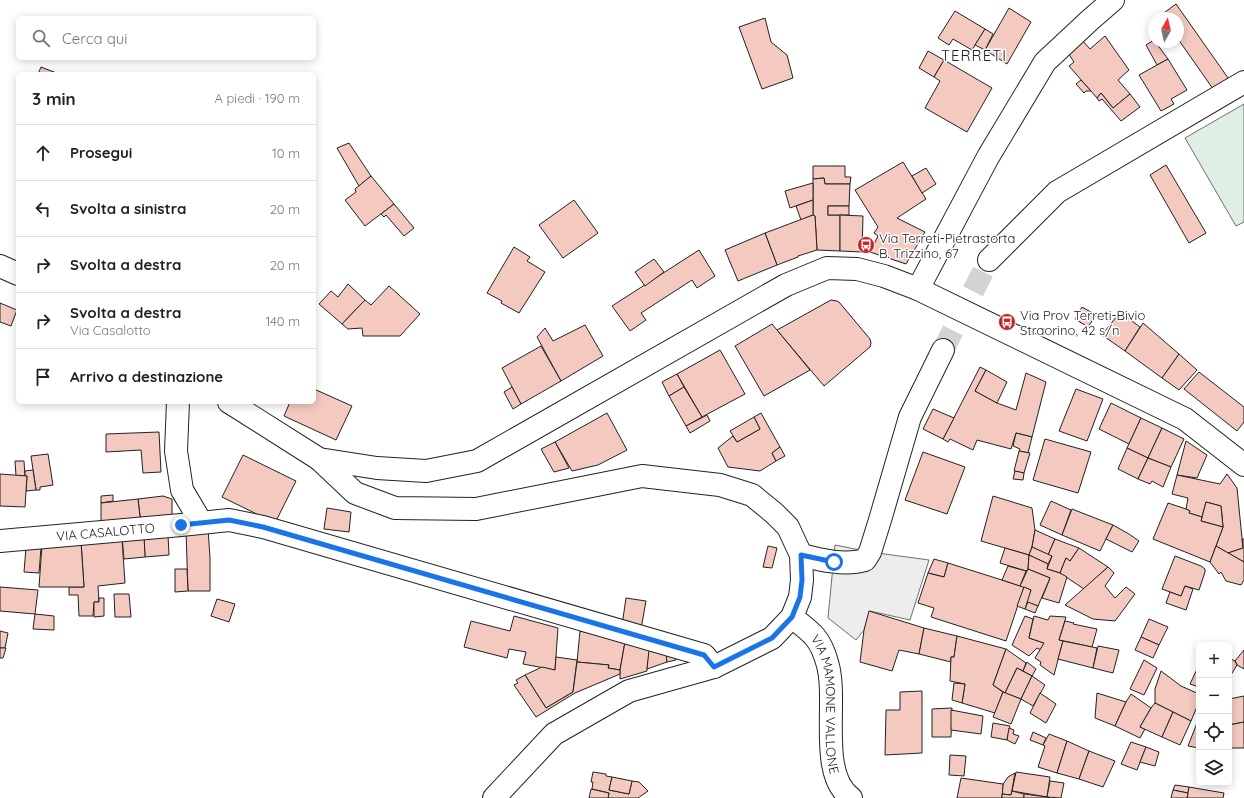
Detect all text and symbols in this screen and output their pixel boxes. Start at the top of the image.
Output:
north arrow [1148,12,1184,48]
search box [16,16,316,60]
icon: search [30,27,52,49]
text: Cerca qui [62,29,128,48]
district label: TERRETI [941,46,1007,65]
text: 3 min [32,88,76,109]
text: A piedi · 190 m [215,90,300,106]
icon: ahead [32,142,54,164]
text: Prosegui [70,143,132,162]
text: 10 m [272,145,300,161]
icon: left [32,198,54,220]
text: Svolta a sinistra [70,199,186,218]
text: 20 m [270,201,300,217]
place label: Via Terreti-Pietrastorta B. Trizzino, 67 [879,230,1015,261]
bus stop icon: Via Terreti-Pietrastorta B. Trizzino, 67 [856,235,876,255]
icon: right [32,254,54,276]
text: Svolta a destra [70,255,181,274]
text: 20 m [270,257,300,273]
text: Svolta a destra [70,303,181,322]
place label: Via Prov Terreti-Bivio Straorino, 42 s/n [1020,307,1145,338]
icon: right [32,310,54,332]
bus stop icon: Via Prov Terreti-Bivio Straorino, 42 s/n [997,312,1017,332]
text: 140 m [265,313,300,329]
text: Via Casalotto [70,322,151,338]
icon: arrive [32,366,54,388]
text: Arrivo a destinazione [70,367,223,386]
route end [172,516,190,534]
street label: VIA CASALOTTO [56,519,156,544]
route start [825,553,843,571]
street label: VIA MAMONE VALLONE [808,631,843,776]
map controls [1196,642,1232,786]
button: + [1196,642,1232,678]
button: − [1196,678,1232,714]
button: locate [1196,714,1232,750]
button: layers [1196,750,1232,786]

